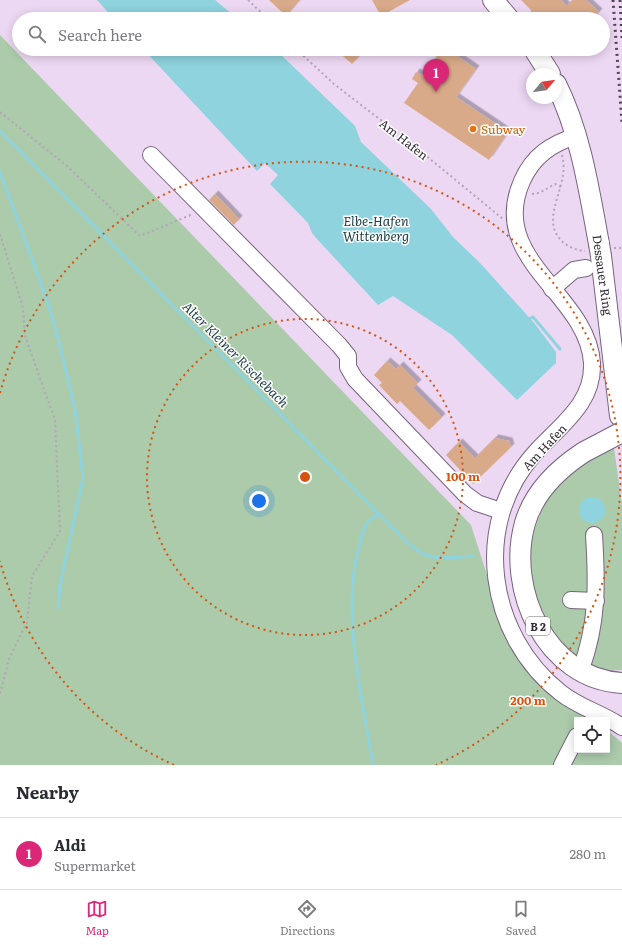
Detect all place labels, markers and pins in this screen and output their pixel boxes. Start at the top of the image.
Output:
pin: 1 [423,59,449,92]
place label: Subway [481,120,526,138]
marker: Subway [468,124,478,134]
centre of rings [298,470,312,484]

